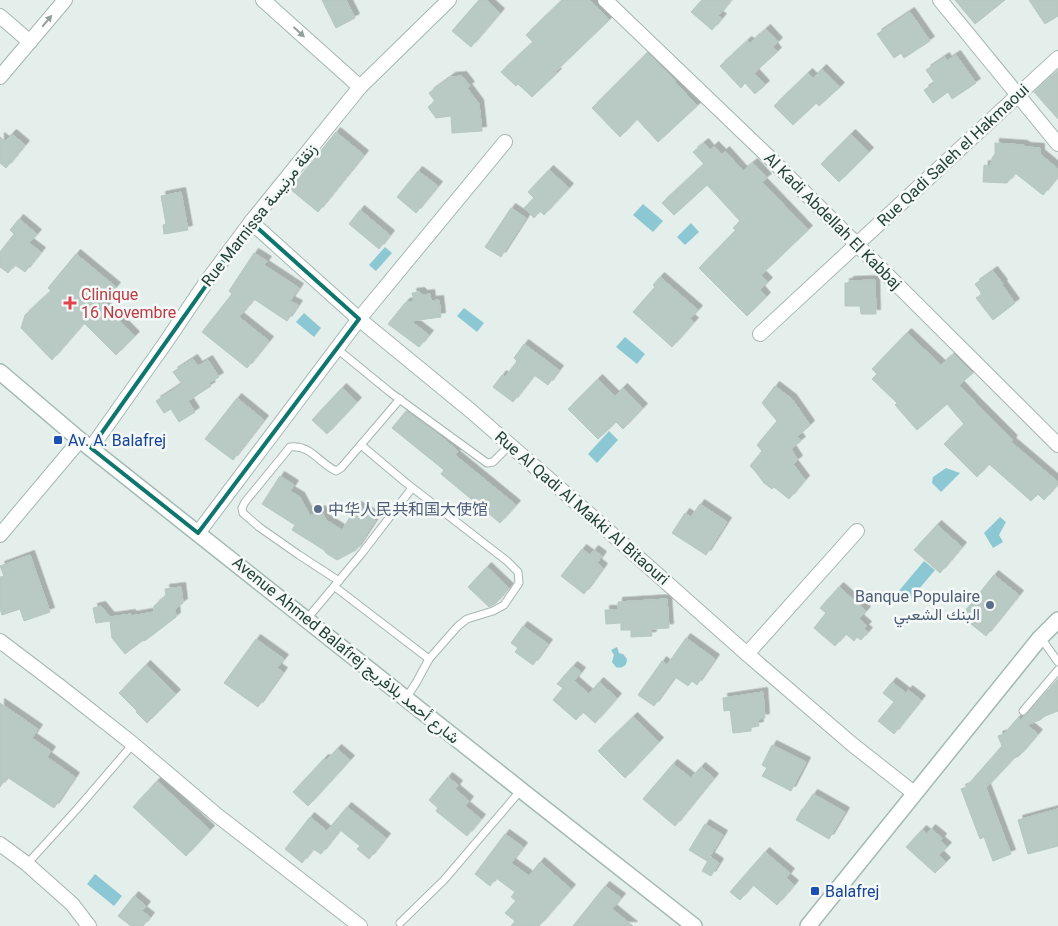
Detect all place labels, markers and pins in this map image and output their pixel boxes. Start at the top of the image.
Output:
place label: Clinique 16 Novembre [81,285,176,322]
marker: Clinique 16 Novembre [63,296,77,310]
place label: Av. A. Balafrej [68,431,166,450]
marker: Av. A. Balafrej [52,434,64,446]
place label: 中华人民共和国大使馆 [328,500,488,519]
marker: 中华人民共和国大使馆 [312,503,324,515]
place label: Banque Populaire البنك الشعبي [855,587,980,628]
marker: Banque Populaire البنك الشعبي [984,599,996,611]
place label: Balafrej [825,882,879,901]
marker: Balafrej [809,885,821,897]

